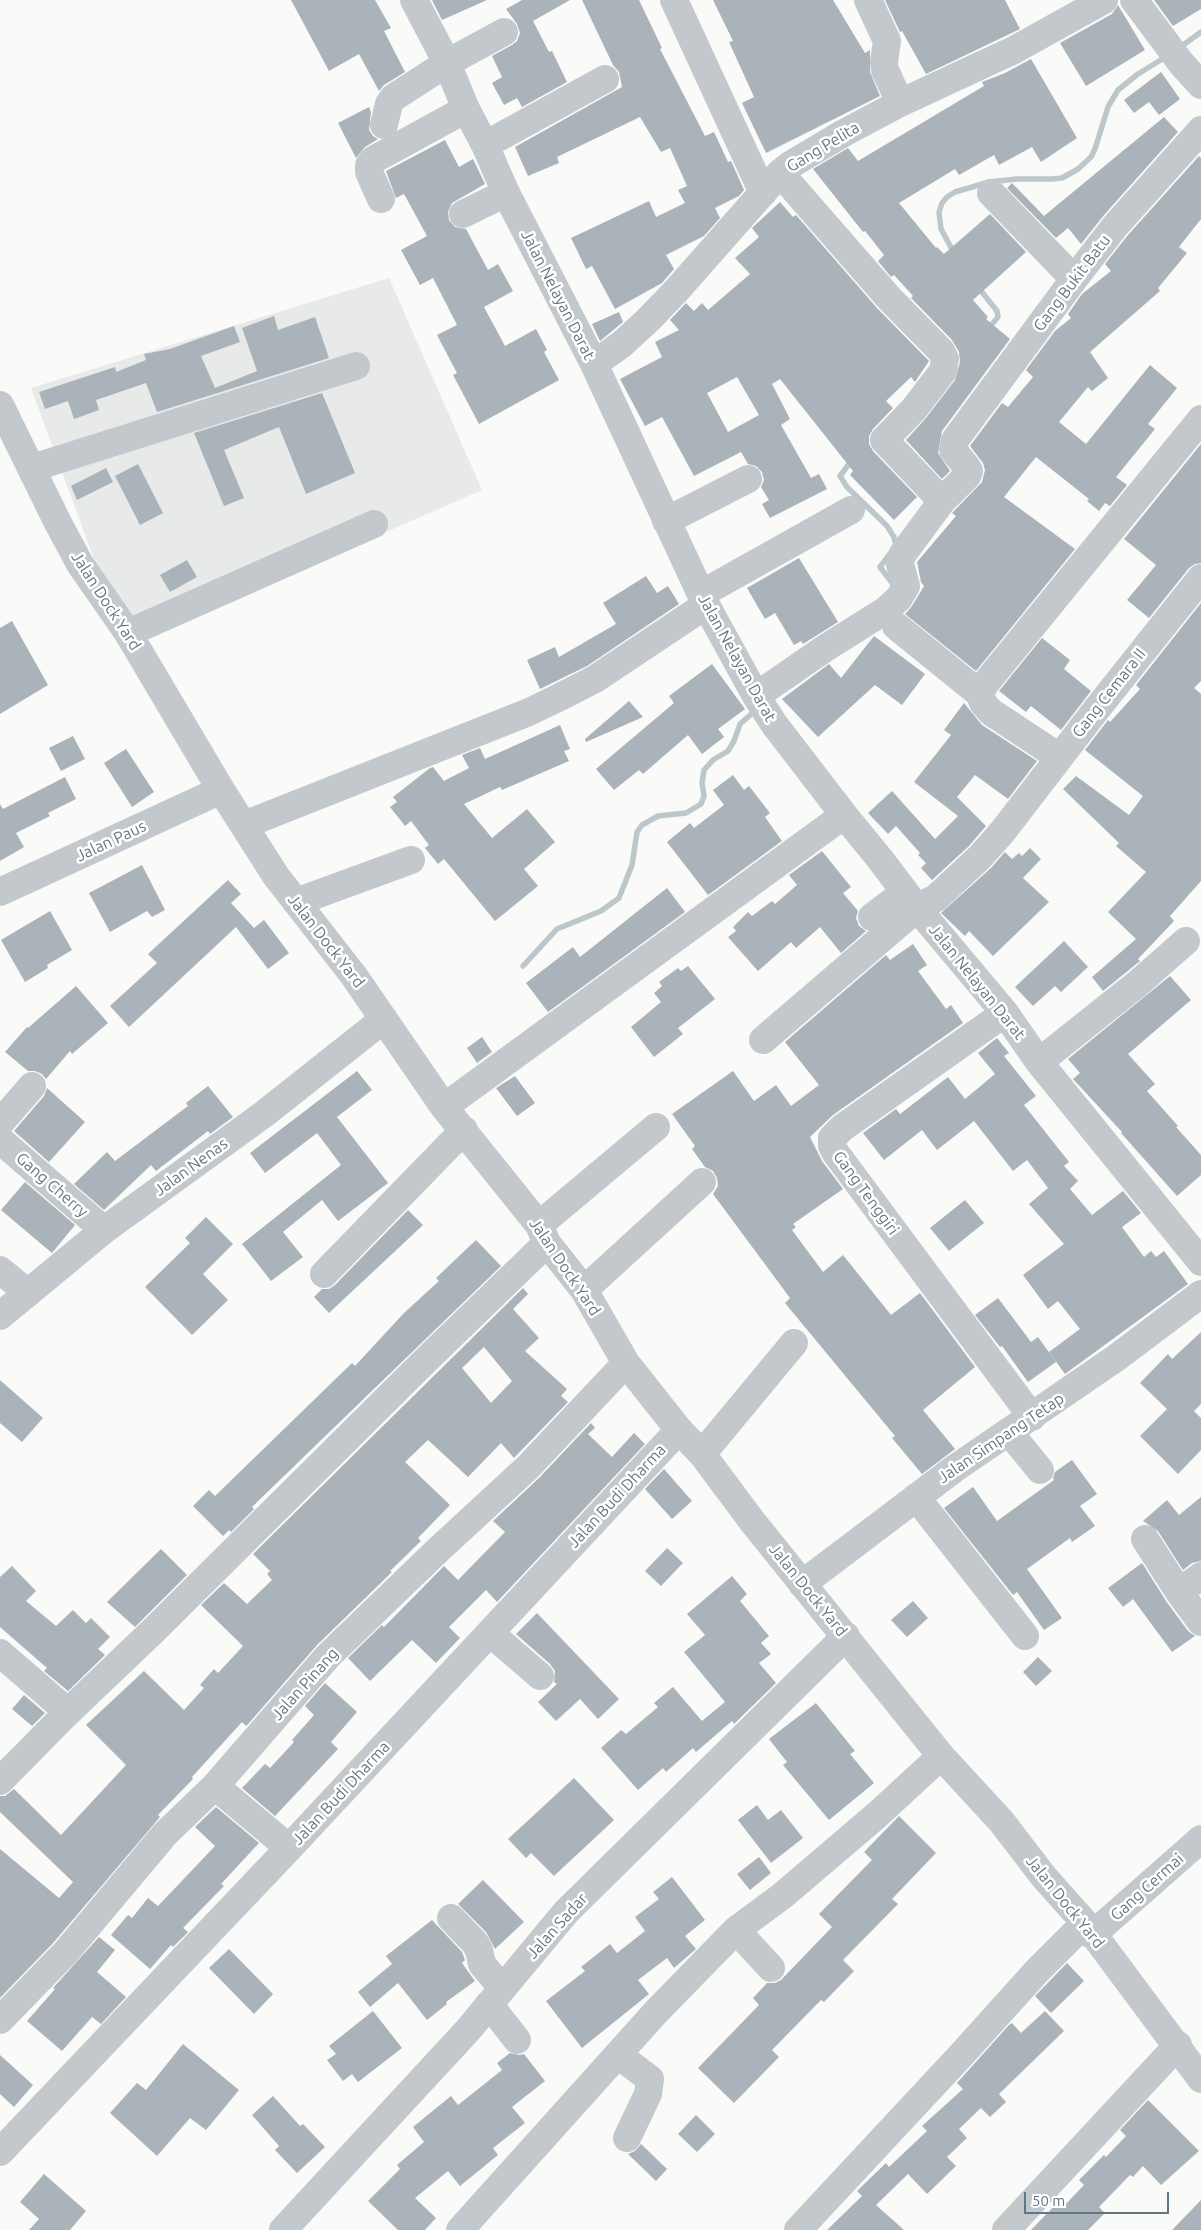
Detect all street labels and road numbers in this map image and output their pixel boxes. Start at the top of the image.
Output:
street label: Gang Pelita [783,118,863,176]
street label: Jalan Nelayan Darat [517,227,599,363]
street label: Gang Bukit Batu [1029,231,1115,335]
street label: Jalan Dock Yard [67,548,145,654]
street label: Jalan Nelayan Darat [694,591,780,725]
street label: Gang Cemara II [1068,645,1150,741]
street label: Jalan Paus [73,816,149,866]
street label: Jalan Dock Yard [283,890,369,992]
street label: Jalan Nelayan Darat [925,920,1029,1044]
street label: Jalan Nenas [151,1134,231,1200]
street label: Gang Tenggiri [829,1147,903,1239]
street label: Gang Cherry [12,1149,92,1221]
street label: Jalan Dock Yard [525,1215,605,1319]
street label: Jalan Simpang Tetap [934,1389,1068,1487]
street label: Jalan Budi Dharma [564,1440,670,1552]
street label: Jalan Dock Yard [765,1540,851,1640]
street label: Jalan Pinang [268,1644,342,1724]
street label: Jalan Budi Dharma [288,1737,394,1849]
street label: Gang Cermai [1107,1849,1187,1925]
street label: Jalan Dock Yard [1022,1852,1108,1952]
street label: Jalan Sadar [523,1889,591,1963]

